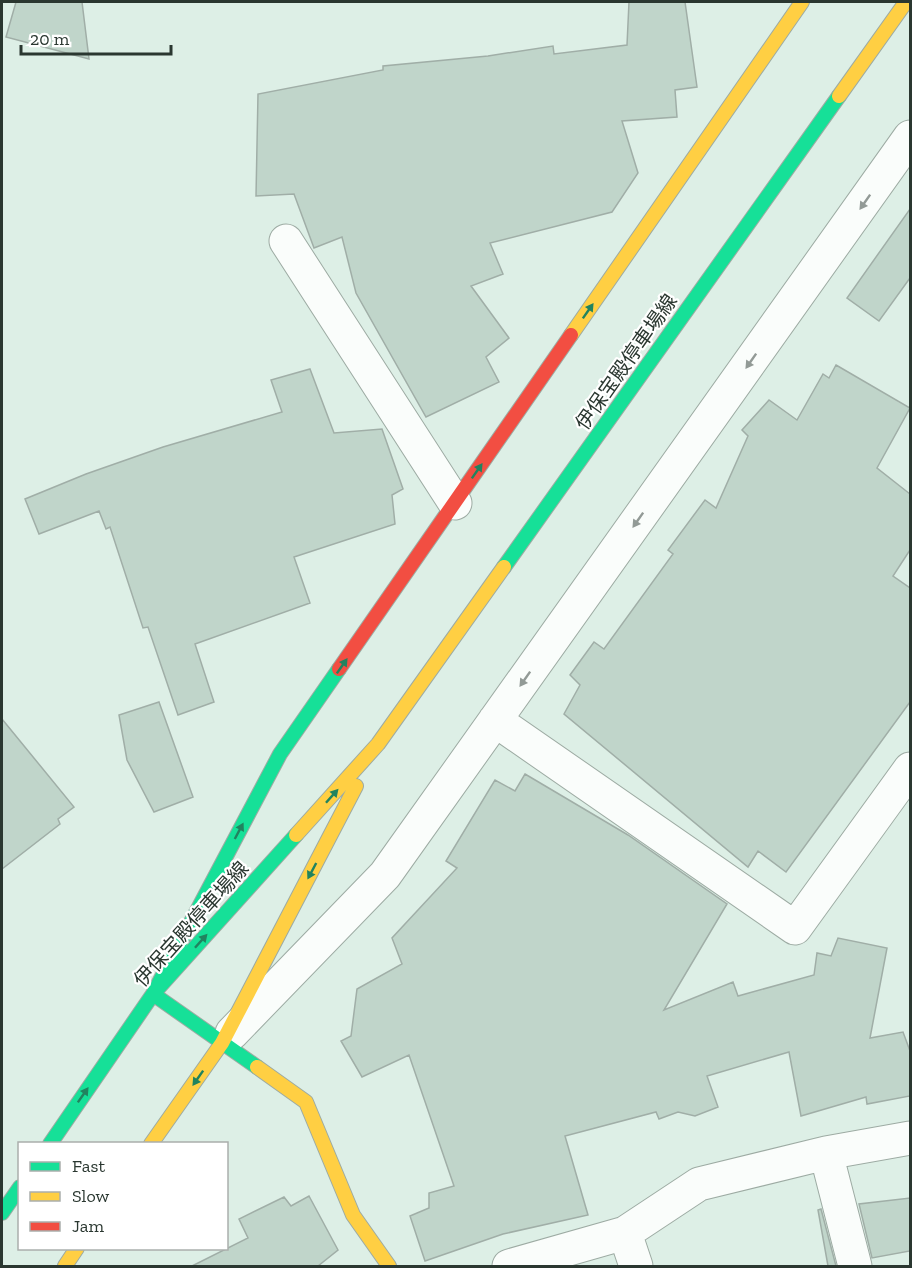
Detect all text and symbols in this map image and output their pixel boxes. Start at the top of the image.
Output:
scale bar [21,18,171,56]
text: 20 m [30,28,70,50]
one-way arrow [859,195,871,210]
street label: 伊保宝殿停車場線 [570,290,682,434]
one-way arrow [582,303,594,319]
one-way arrow [746,353,757,369]
one-way arrow [471,463,482,479]
one-way arrow [632,511,644,527]
one-way arrow [336,658,348,674]
one-way arrow [519,670,531,686]
one-way arrow [325,789,338,804]
one-way arrow [234,822,244,839]
street label: 伊保宝殿停車場線 [129,857,253,991]
one-way arrow [307,862,317,879]
one-way arrow [194,934,207,949]
one-way arrow [192,1069,204,1085]
one-way arrow [77,1088,89,1104]
legend [18,1142,228,1250]
text: Fast [72,1155,105,1177]
text: Slow [72,1185,109,1207]
text: Jam [72,1215,104,1237]

